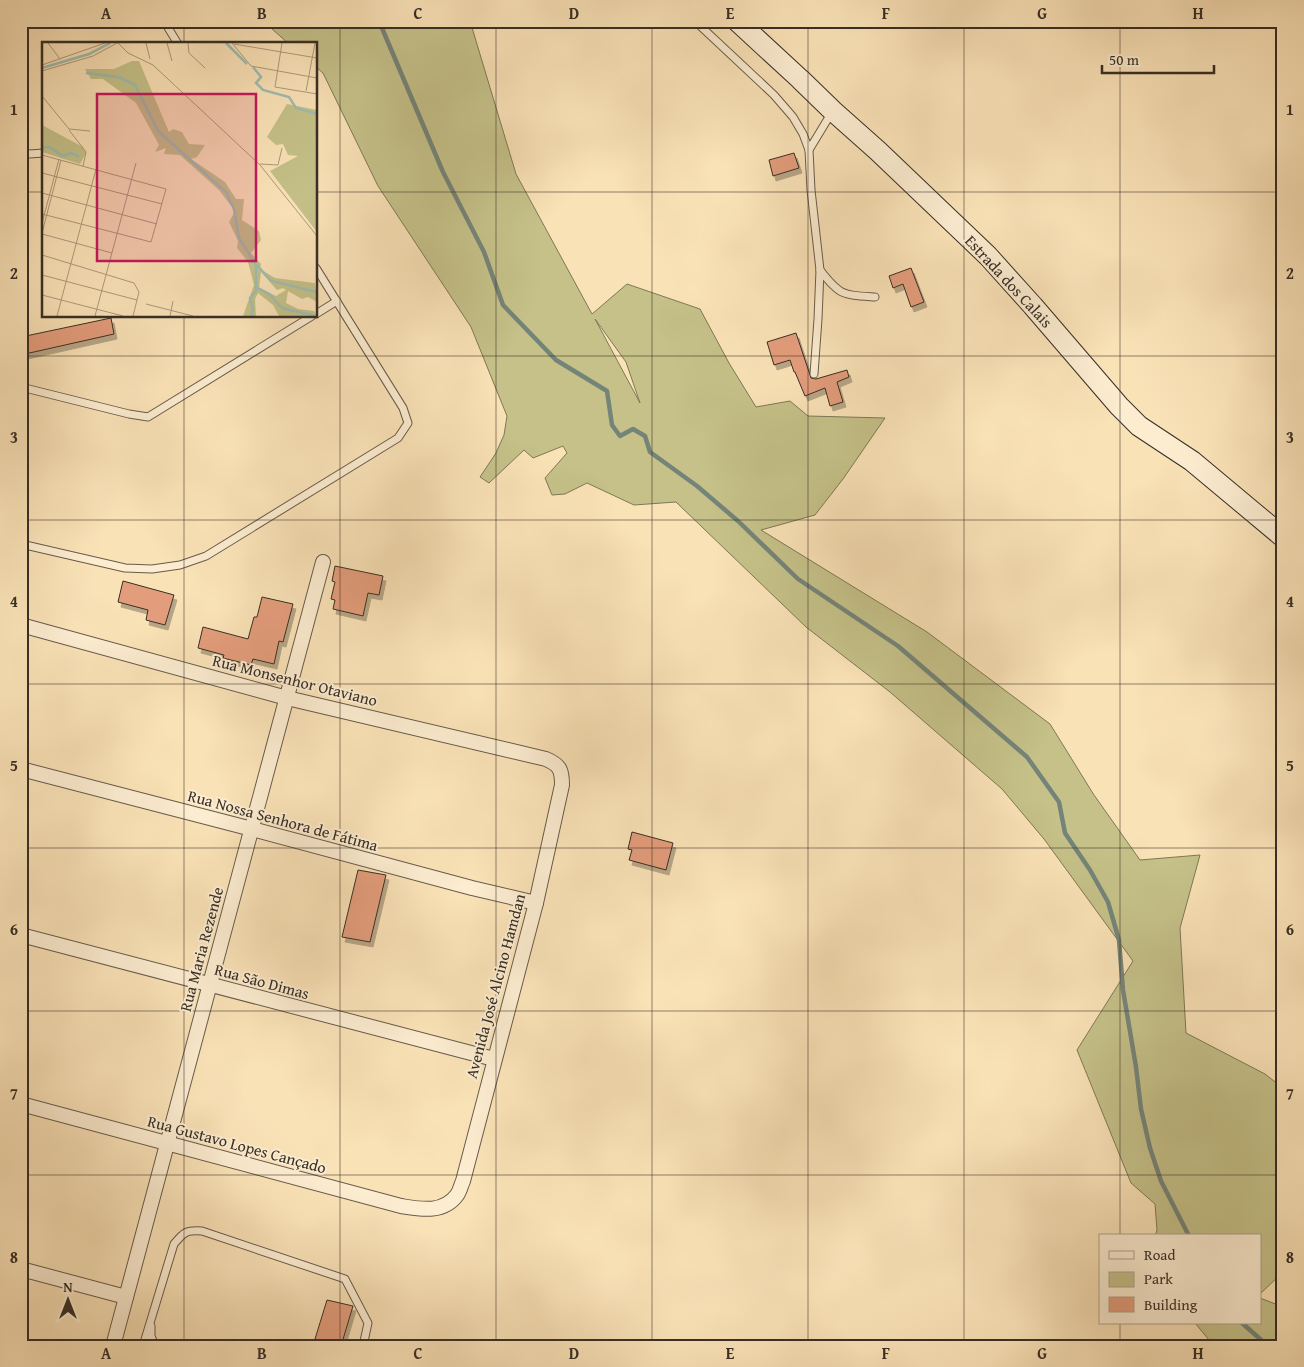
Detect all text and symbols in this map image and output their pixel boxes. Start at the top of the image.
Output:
text: A [101,1,112,25]
text: B [257,1,267,25]
text: C [413,1,423,25]
text: D [569,1,579,25]
text: E [726,1,735,25]
text: F [882,1,890,25]
text: G [1037,1,1047,25]
text: H [1192,1,1204,25]
inset map [42,42,318,318]
scale bar [1102,42,1214,74]
text: 50 m [1109,49,1140,70]
text: 1 [10,97,18,121]
text: 1 [1286,97,1294,121]
street label: Estrada dos Calais [959,229,1059,333]
text: 2 [10,261,18,285]
text: 2 [1286,261,1294,285]
text: 3 [10,425,18,449]
text: 3 [1286,425,1294,449]
text: 4 [10,589,18,613]
text: 4 [1286,589,1294,613]
street label: Rua Monsenhor Otaviano [210,648,380,712]
text: 5 [10,753,18,777]
text: 5 [1286,753,1294,777]
street label: Rua Nossa Senhora de Fátima [185,783,381,857]
street label: Rua Maria Rezende [173,884,229,1014]
street label: Avenida José Alcino Hamdan [459,891,531,1081]
text: 6 [10,917,18,941]
text: 6 [1286,917,1294,941]
street label: Rua São Dimas [212,957,312,1005]
text: 7 [10,1081,18,1105]
text: 7 [1286,1081,1294,1105]
street label: Rua Gustavo Lopes Cançado [145,1109,329,1179]
legend [1099,1234,1262,1324]
text: Road [1144,1244,1175,1265]
text: 8 [10,1245,18,1269]
text: 8 [1286,1245,1294,1269]
text: Park [1144,1268,1173,1289]
north arrow [42,1274,92,1324]
text: N [63,1277,73,1297]
text: Building [1144,1294,1198,1315]
text: A [101,1341,112,1365]
text: B [257,1341,267,1365]
text: C [413,1341,423,1365]
text: D [569,1341,579,1365]
text: E [726,1341,735,1365]
text: F [882,1341,890,1365]
text: G [1037,1341,1047,1365]
text: H [1192,1341,1204,1365]

